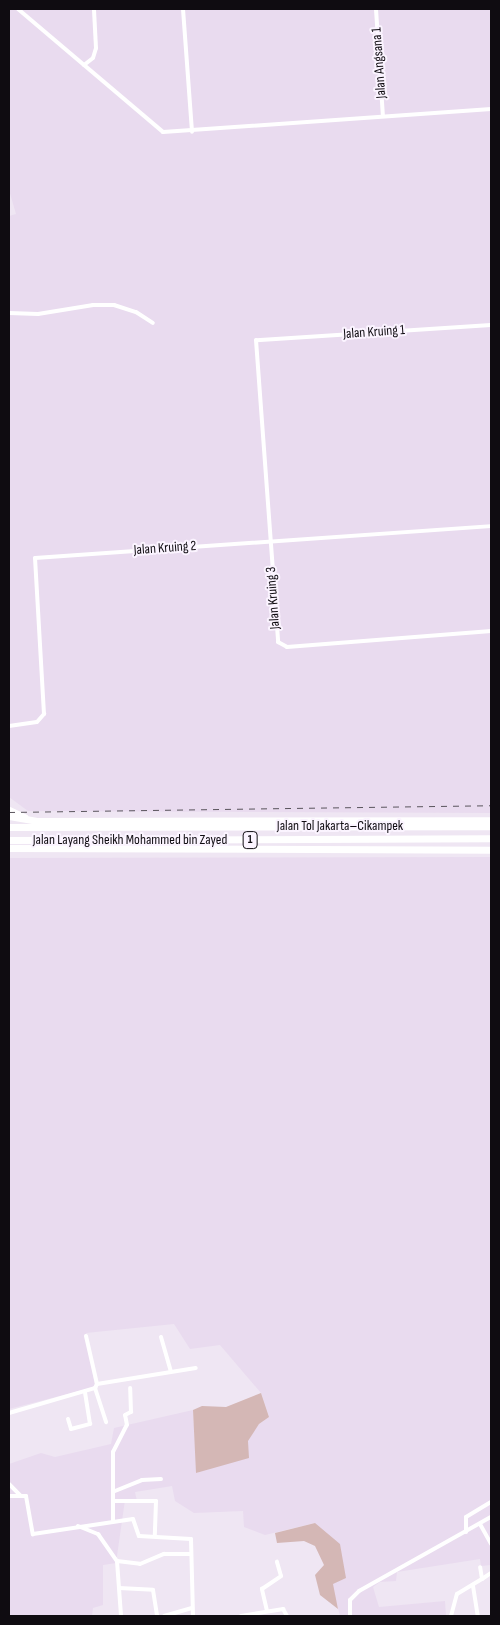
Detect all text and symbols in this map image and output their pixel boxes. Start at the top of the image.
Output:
street label: Jalan Angsana 1 [368,27,390,99]
street label: Jalan Kruing 1 [343,321,405,343]
street label: Jalan Kruing 2 [133,537,197,559]
street label: Jalan Kruing 3 [262,566,284,630]
street label: Jalan Tol Jakarta–Cikampek [277,818,403,834]
road number: 1 [242,830,258,850]
street label: Jalan Layang Sheikh Mohammed bin Zayed [33,832,227,848]

